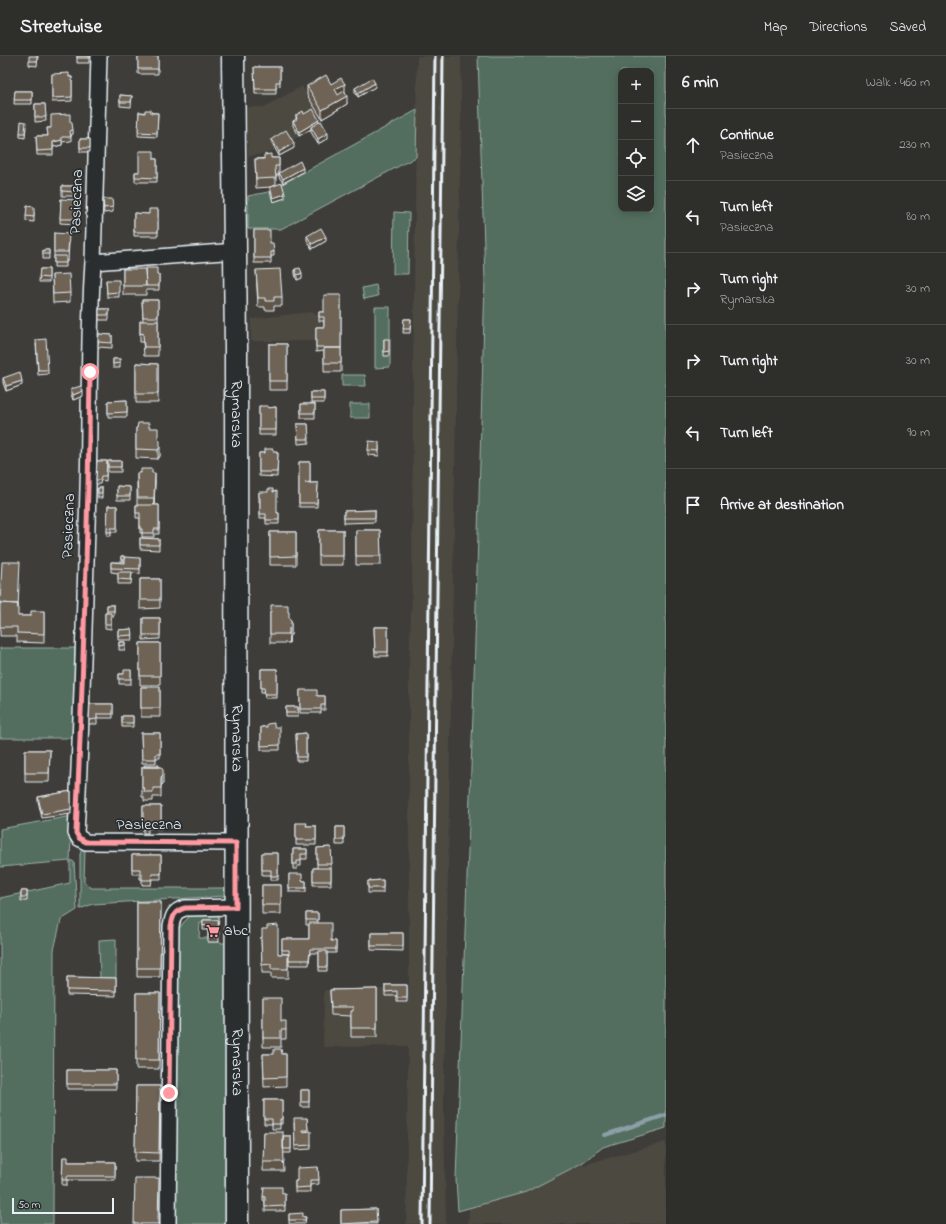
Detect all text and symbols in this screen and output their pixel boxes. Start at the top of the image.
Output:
text: Streetwise [20,14,102,41]
text: Map [764,17,787,38]
text: Directions [809,17,867,38]
text: Saved [889,17,926,38]
map controls [618,68,654,212]
button: + [618,68,654,104]
text: 6 min [682,70,718,95]
text: Walk · 460 m [866,73,930,92]
button: − [618,104,654,140]
text: Continue [720,124,774,146]
icon: ahead [682,134,704,156]
text: 230 m [899,135,930,154]
button: locate [618,140,654,176]
text: Pasieczna [720,146,773,165]
street label: Pasieczna [64,169,90,235]
button: layers [618,176,654,212]
text: Turn left [720,196,773,218]
icon: left [682,206,704,228]
text: 80 m [906,207,930,226]
text: Pasieczna [720,218,773,237]
text: Turn right [720,268,778,290]
icon: right [682,278,704,300]
text: 30 m [906,279,930,298]
text: Rymarska [720,290,775,309]
icon: right [682,350,704,372]
text: Turn right [720,350,778,372]
text: 30 m [906,351,930,370]
route start [81,363,99,381]
street label: Rymarska [224,380,248,448]
icon: left [682,422,704,444]
text: Turn left [720,422,773,444]
text: 90 m [907,423,930,442]
street label: Pasieczna [56,493,82,559]
icon: arrive [682,494,704,516]
text: Arrive at destination [720,494,844,516]
street label: Rymarska [224,704,248,772]
street label: Pasieczna [116,813,182,837]
place label: abc [224,919,249,943]
supermarket icon: abc [205,923,221,939]
street label: Rymarska [225,1028,249,1096]
route end [160,1084,178,1102]
scale bar [12,1196,114,1215]
text: 50 m [18,1197,40,1213]

